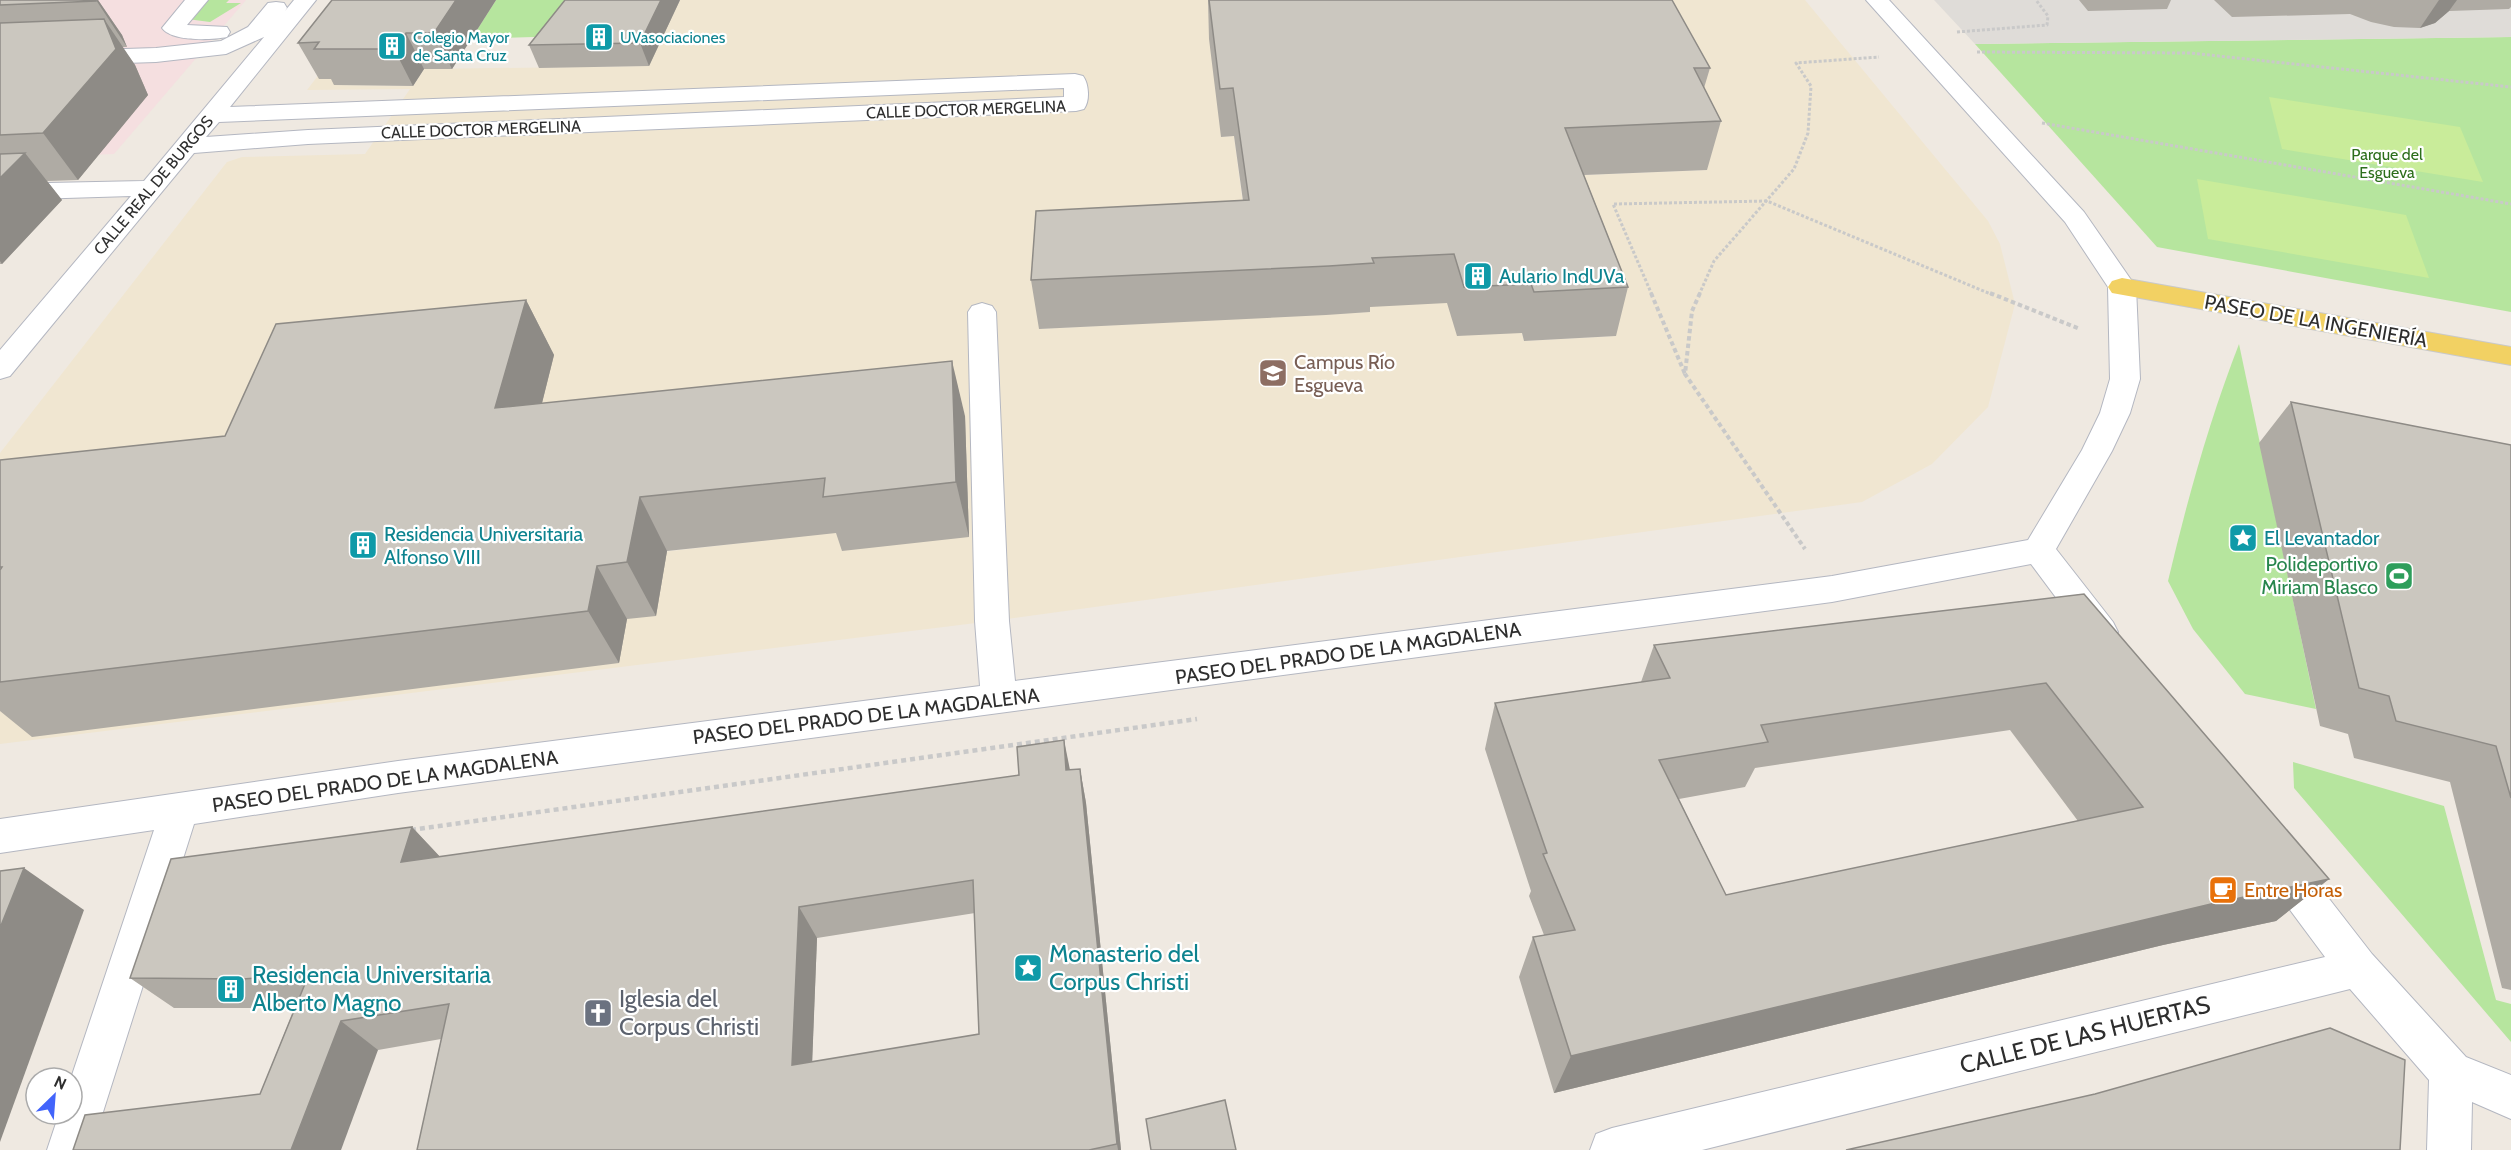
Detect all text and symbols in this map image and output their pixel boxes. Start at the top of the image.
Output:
building icon: UVasociaciones [583,21,615,53]
place label: Colegio Mayor de Santa Cruz [413,28,510,65]
place label: UVasociaciones [620,28,726,47]
building icon: Colegio Mayor de Santa Cruz [376,30,408,62]
street label: CALLE DOCTOR MERGELINA [866,97,1066,122]
street label: CALLE REAL DE BURGOS [90,112,217,259]
street label: CALLE DOCTOR MERGELINA [381,117,581,142]
park label: Parque del Esgueva [2351,145,2423,182]
building icon: Aulario IndUVa [1462,260,1494,292]
place label: Aulario IndUVa [1499,264,1625,288]
street label: PASEO DE LA INGENIERÍA [2203,290,2430,353]
place label: Campus Río Esgueva [1294,350,1395,397]
school or university icon: Campus Río Esgueva [1257,357,1289,389]
place label: Residencia Universitaria Alfonso VIII [384,522,584,569]
place icon: El Levantador [2227,522,2259,554]
place label: El Levantador [2264,526,2380,550]
building icon: Residencia Universitaria Alfonso VIII [347,529,379,561]
place label: Polideportivo Miriam Blasco [2261,552,2378,599]
sports icon: Polideportivo Miriam Blasco [2383,560,2415,592]
street label: PASEO DEL PRADO DE LA MAGDALENA [1174,617,1523,689]
street label: PASEO DEL PRADO DE LA MAGDALENA [692,683,1041,749]
street label: PASEO DEL PRADO DE LA MAGDALENA [211,745,560,817]
cafe icon: Entre Horas [2207,874,2239,906]
place label: Entre Horas [2244,878,2342,902]
place label: Monasterio del Corpus Christi [1049,939,1199,996]
place icon: Monasterio del Corpus Christi [1012,952,1044,984]
place label: Residencia Universitaria Alberto Magno [252,960,492,1017]
building icon: Residencia Universitaria Alberto Magno [215,973,247,1005]
place label: Iglesia del Corpus Christi [619,984,759,1041]
street label: CALLE DE LAS HUERTAS [1957,989,2213,1080]
church icon: Iglesia del Corpus Christi [582,997,614,1029]
north arrow [24,1066,84,1126]
text: N [51,1072,69,1094]

